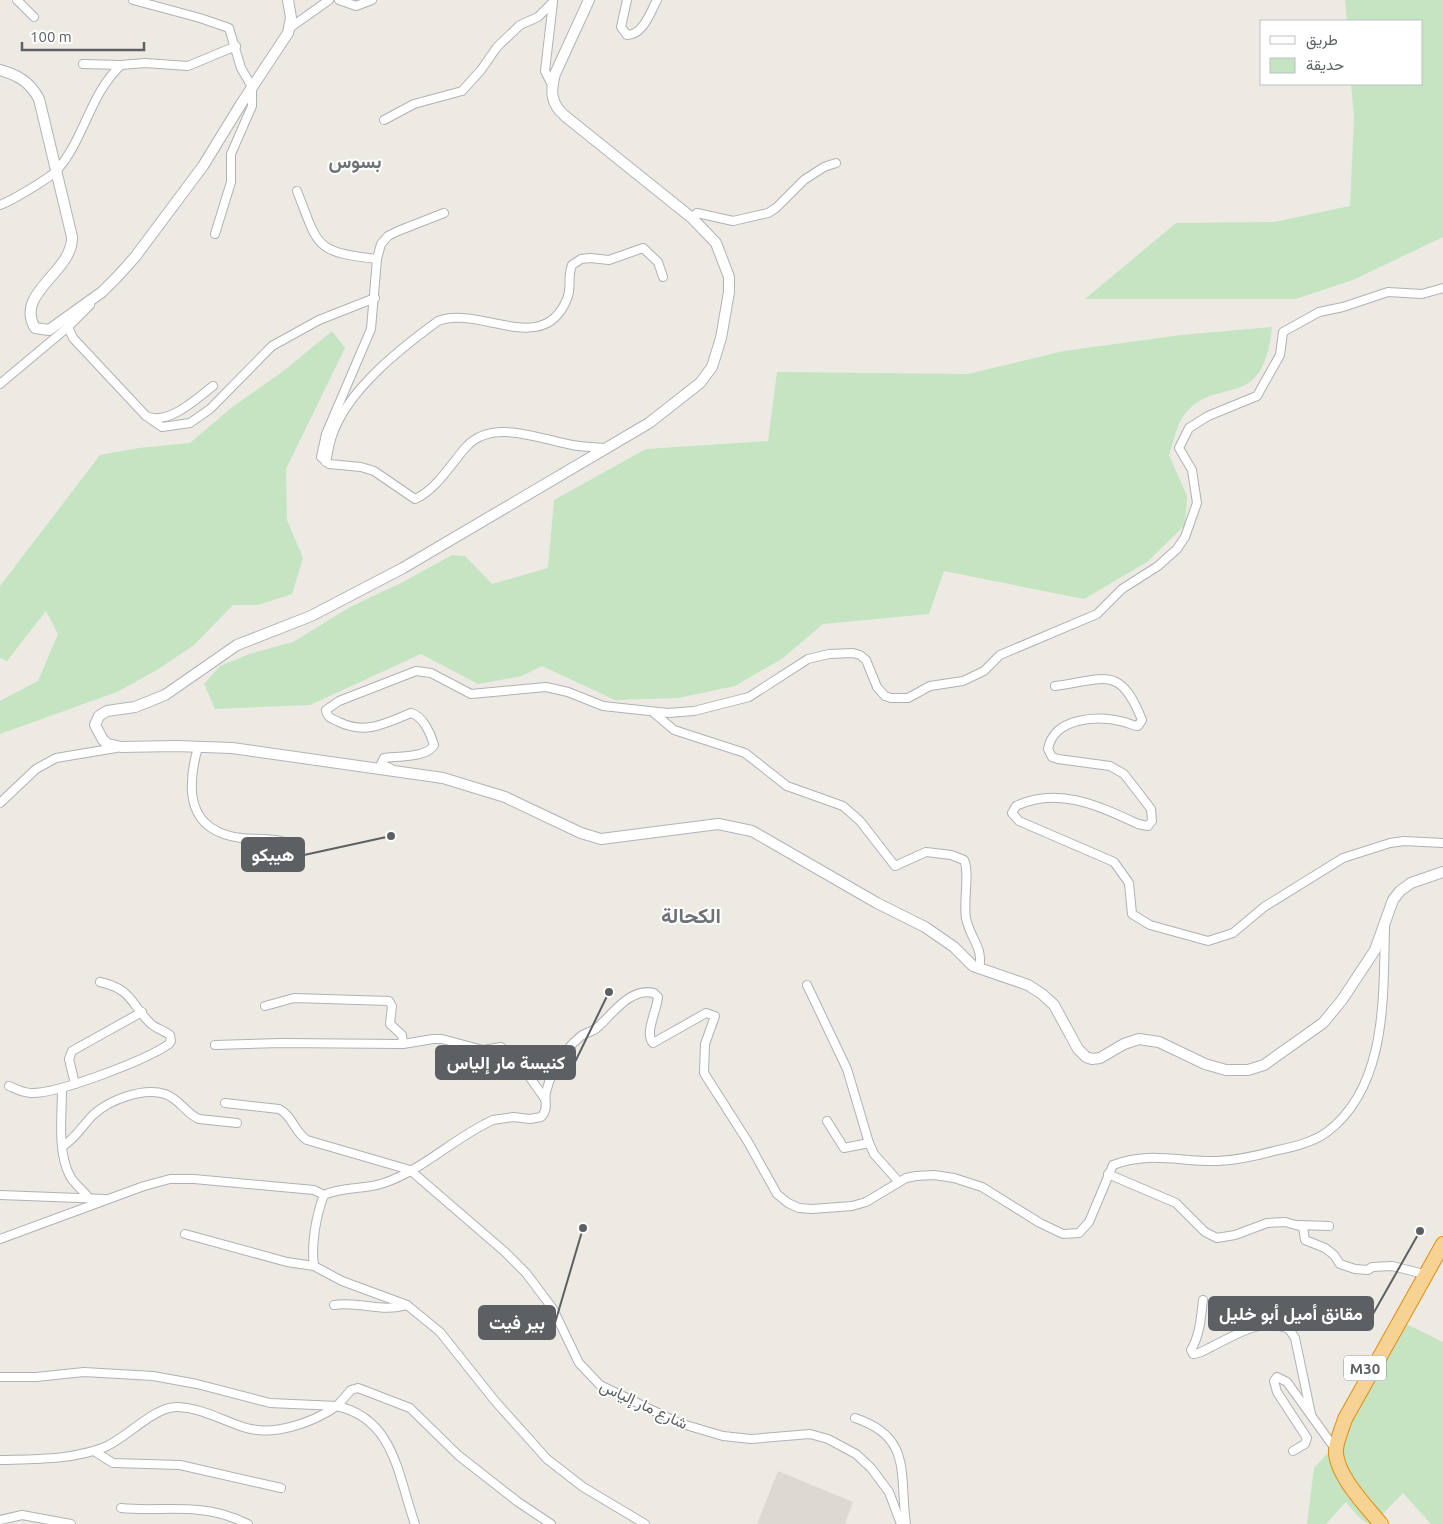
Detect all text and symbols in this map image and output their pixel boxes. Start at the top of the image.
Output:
scale bar [22,20,145,52]
legend [1260,20,1423,85]
text: 100 m [30,28,72,45]
text: طريق [1306,31,1338,50]
text: حديقة [1306,56,1344,74]
district label: بسوس [328,150,382,174]
callout: هيبكو [242,838,304,871]
text: هيبكو [252,844,294,866]
district label: الكحالة [661,903,721,927]
callout: كنيسة مار إلياس [436,1046,575,1079]
text: كنيسة مار إلياس [447,1052,565,1075]
callout: مقانق أميل أبو خليل [1209,1297,1373,1330]
text: مقانق أميل أبو خليل [1219,1303,1363,1325]
callout: بير فيت [479,1306,555,1339]
text: بير فيت [489,1312,545,1334]
road number: M30 [1344,1356,1386,1380]
street label: شارع مار إلياس [596,1376,691,1435]

